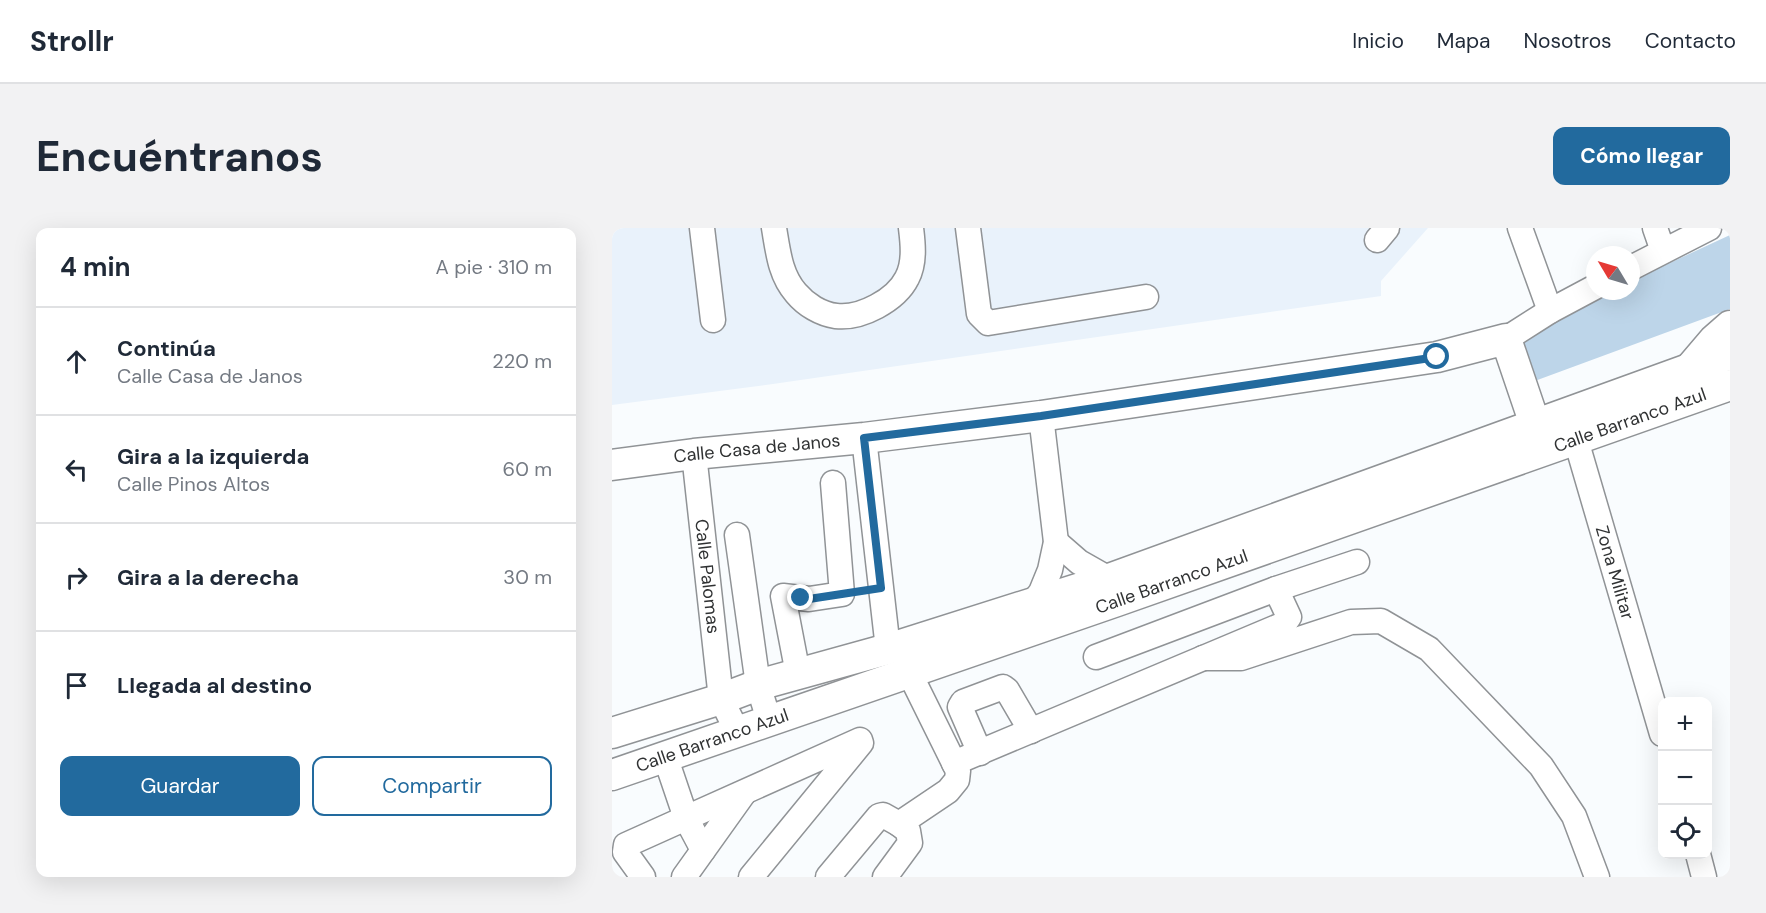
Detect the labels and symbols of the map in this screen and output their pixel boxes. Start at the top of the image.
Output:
north arrow [1586,246,1640,300]
route start [1423,343,1449,369]
street label: Calle Barranco Azul [1550,382,1710,458]
street label: Calle Casa de Janos [672,428,841,469]
street label: Calle Palomas [689,518,726,635]
street label: Zona Militar [1590,523,1640,623]
street label: Calle Barranco Azul [1092,544,1251,620]
route end [787,584,813,610]
street label: Calle Barranco Azul [633,703,792,778]

